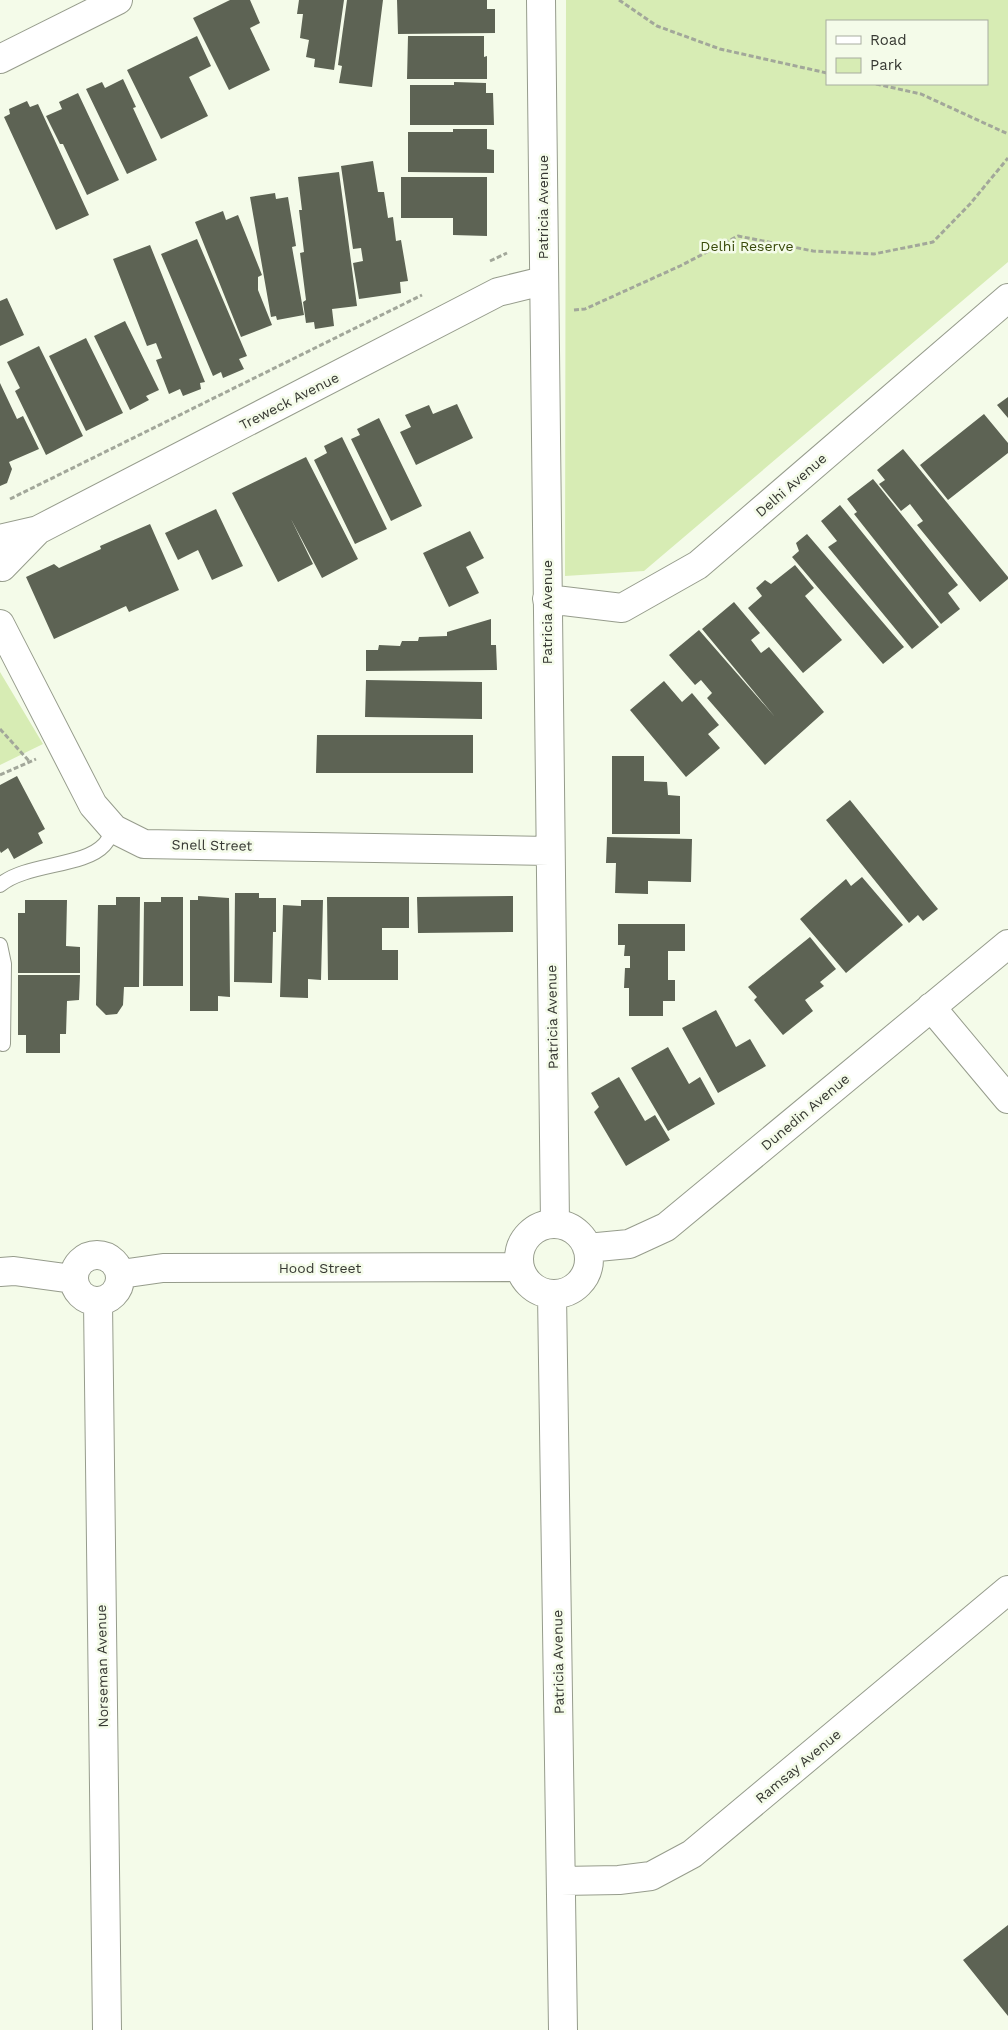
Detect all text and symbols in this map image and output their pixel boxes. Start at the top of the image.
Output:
legend [826,20,988,85]
text: Road [870,31,907,49]
text: Park [870,56,903,74]
street label: Patricia Avenue [535,155,551,259]
park label: Delhi Reserve [700,238,794,254]
street label: Treweck Avenue [237,369,341,433]
street label: Delhi Avenue [752,450,830,520]
street label: Patricia Avenue [539,560,555,664]
street label: Snell Street [172,836,253,854]
street label: Patricia Avenue [543,965,561,1069]
street label: Dunedin Avenue [758,1070,852,1154]
street label: Hood Street [279,1260,361,1276]
street label: Norseman Avenue [93,1604,111,1728]
street label: Patricia Avenue [549,1610,567,1714]
street label: Ramsay Avenue [752,1726,844,1806]

